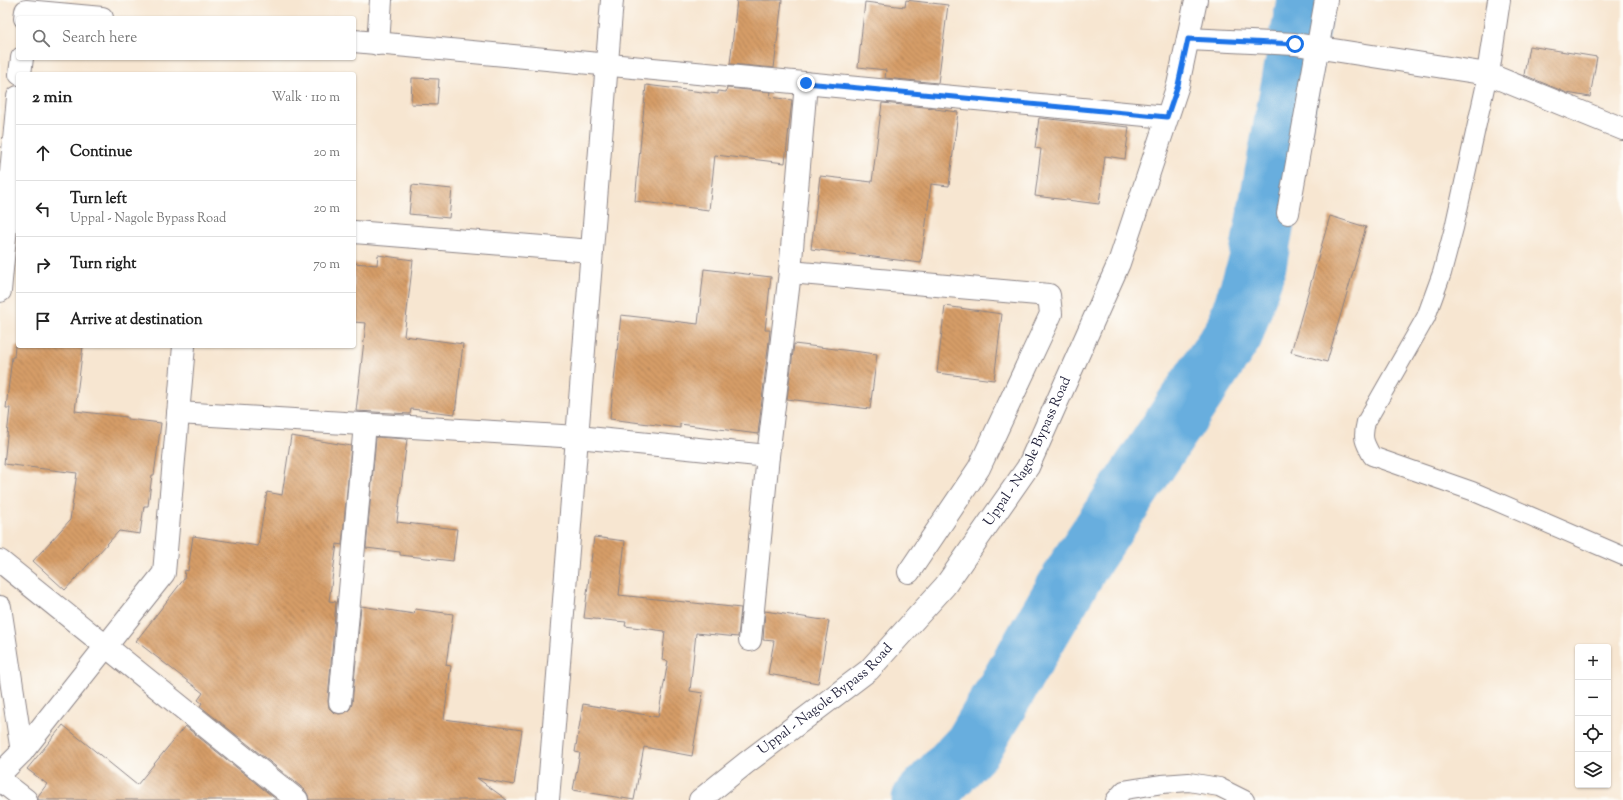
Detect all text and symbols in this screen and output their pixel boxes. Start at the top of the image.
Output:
search box [16,16,356,60]
icon: search [30,27,52,49]
text: Search here [62,28,137,49]
route start [1286,35,1304,53]
route end [797,74,815,92]
text: 2 min [32,86,73,110]
text: Walk · 110 m [272,89,340,107]
icon: ahead [32,142,54,164]
text: Continue [70,142,132,163]
text: 20 m [314,144,340,162]
text: Turn left [70,189,127,210]
icon: left [32,198,54,220]
text: 20 m [314,200,340,218]
text: Uppal - Nagole Bypass Road [70,210,226,228]
icon: right [32,254,54,276]
text: Turn right [70,254,136,275]
text: 70 m [313,256,340,274]
icon: arrive [32,310,54,332]
text: Arrive at destination [70,310,203,331]
street label: Uppal - Nagole Bypass Road [979,374,1077,531]
street label: Uppal - Nagole Bypass Road [754,639,898,760]
map controls [1575,644,1611,788]
button: + [1575,644,1611,680]
button: − [1575,680,1611,716]
button: locate [1575,716,1611,752]
button: layers [1575,752,1611,788]

